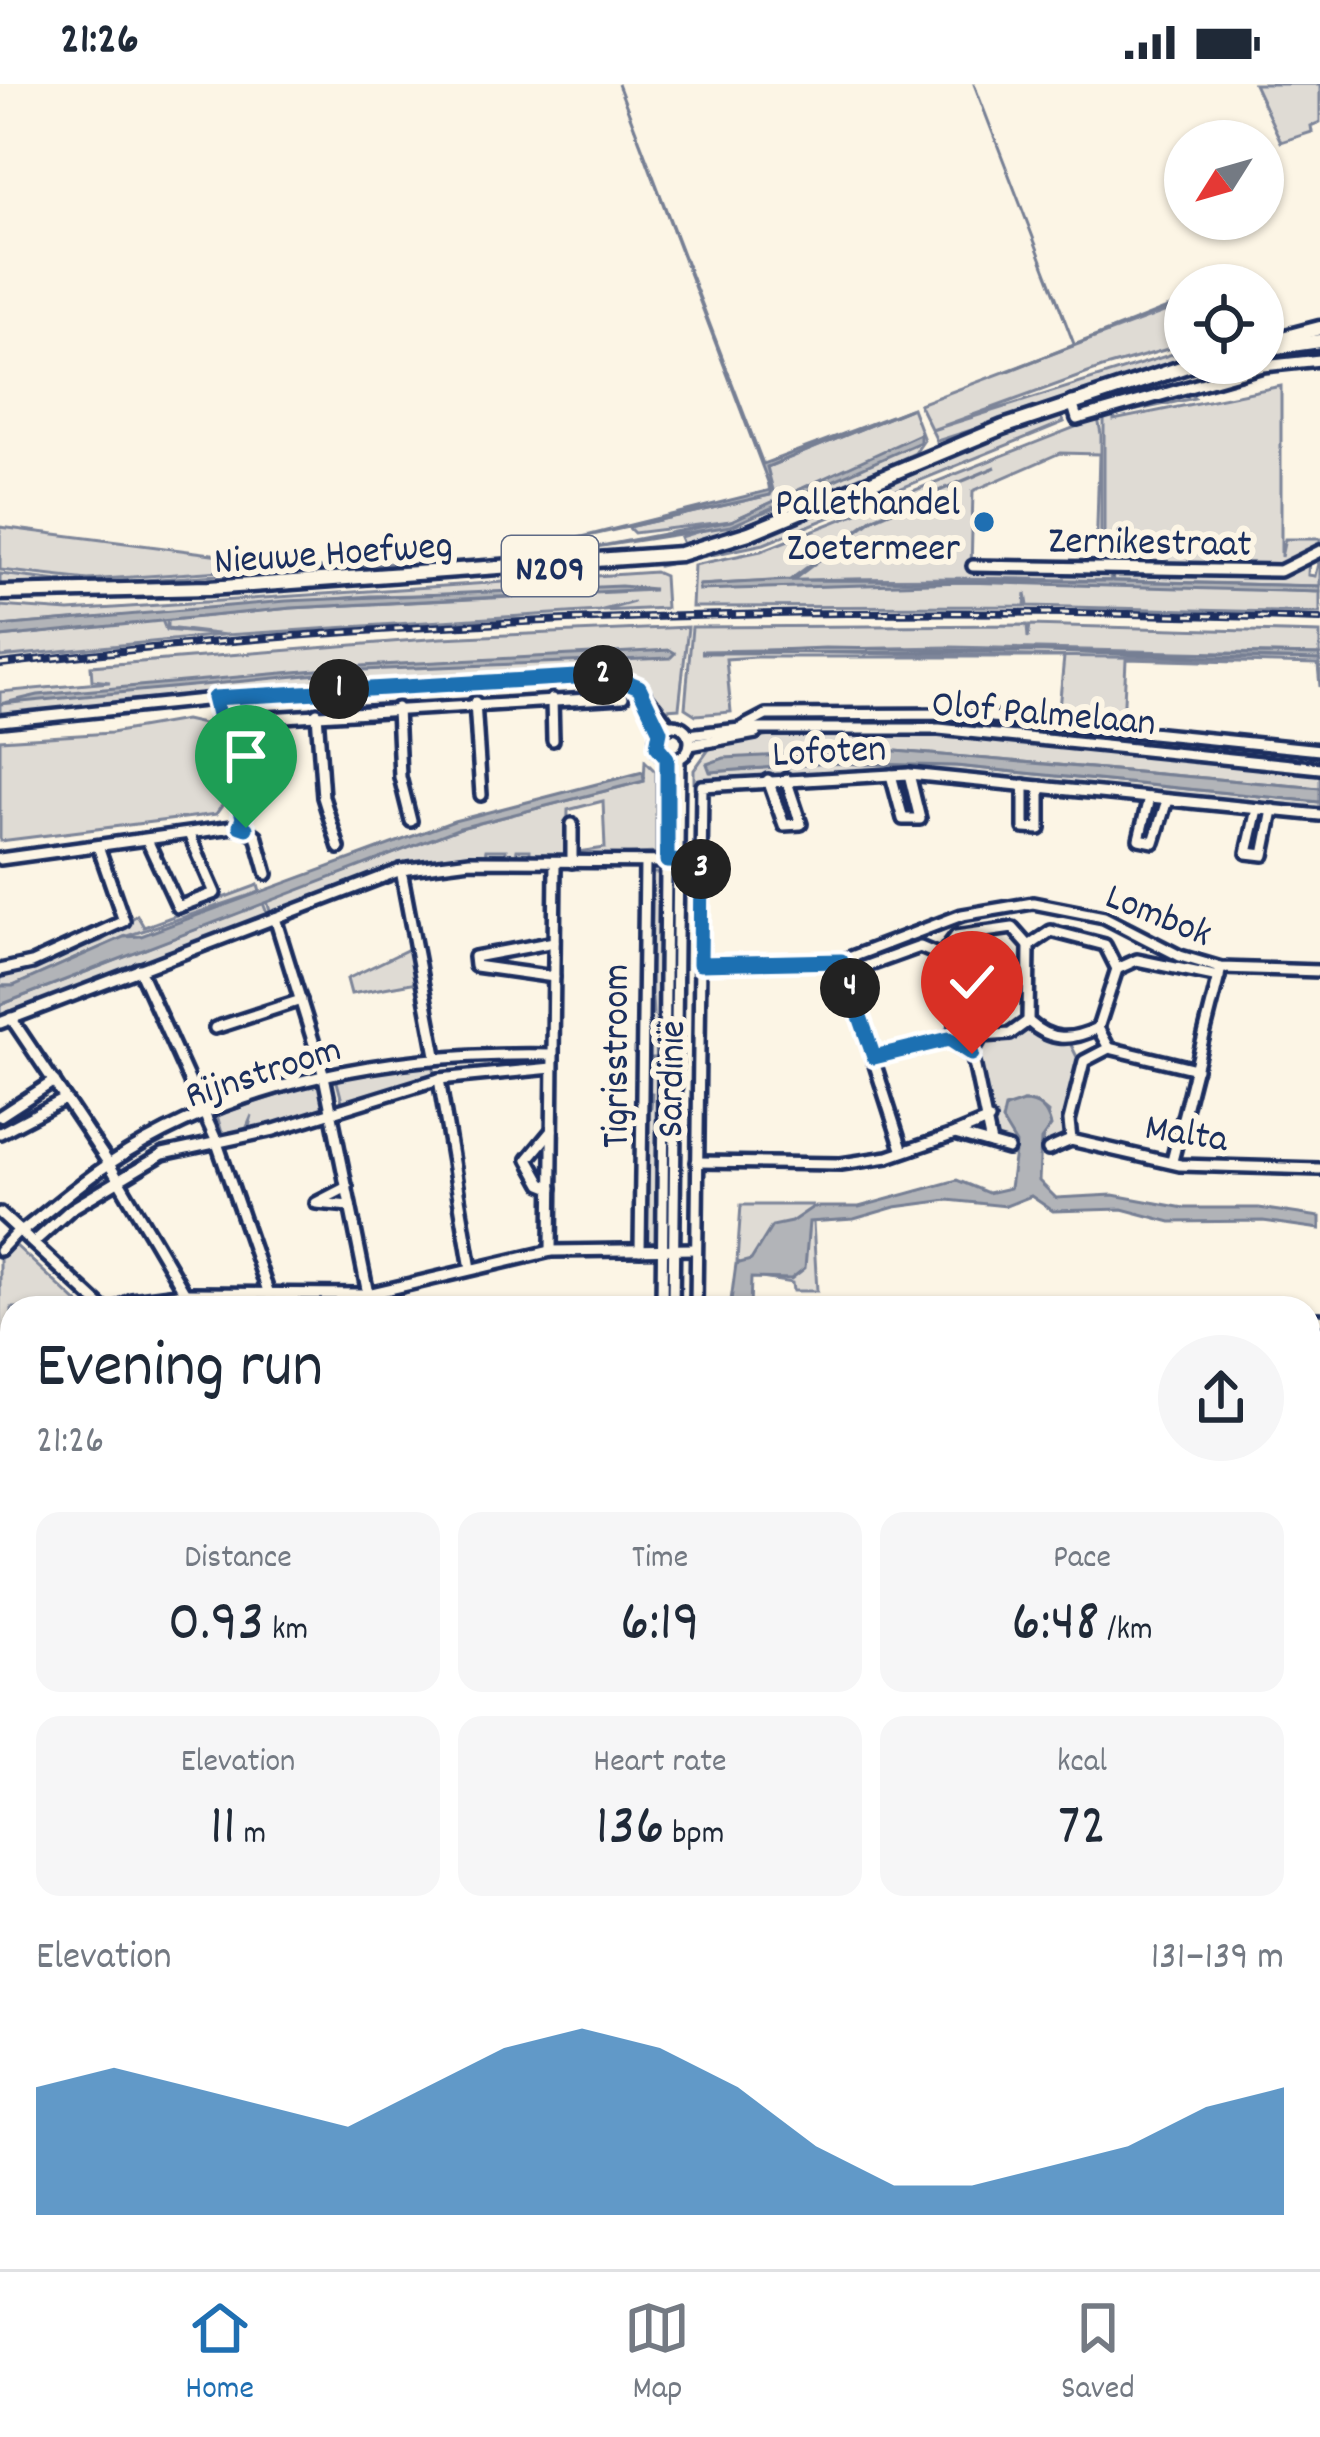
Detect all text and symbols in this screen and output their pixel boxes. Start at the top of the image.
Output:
text: 21:26 [60,10,139,74]
north arrow [1164,120,1284,240]
map controls [1164,120,1284,384]
button: locate [1164,264,1284,384]
place label: Pallethandel Zoetermeer [775,479,961,579]
marker: Pallethandel Zoetermeer [971,509,997,535]
street label: Zernikestraat [1048,516,1252,575]
street label: Nieuwe Hoefweg [212,521,455,592]
road number: N209 [502,536,598,596]
pin: 2 [573,645,633,705]
text: 2 [596,651,610,698]
pin: 1 [309,659,369,719]
text: 1 [335,665,343,712]
street label: Olof Palmelaan [929,679,1158,754]
pin [195,705,297,828]
icon: arrive [213,723,279,789]
street label: Lofoten [771,724,888,785]
pin: 3 [671,839,731,899]
text: 3 [694,845,708,892]
street label: Lombok [1096,872,1219,964]
pin [921,931,1023,1054]
icon: check [939,949,1005,1015]
pin: 4 [820,958,880,1018]
street label: Tigrisstroom [592,964,647,1148]
text: 4 [843,964,857,1011]
street label: Sardinië [646,1020,703,1138]
street label: Rijnstroom [179,1024,349,1126]
street label: Malta [1141,1103,1232,1170]
text: Evening run [36,1324,323,1418]
button: share [1158,1335,1284,1461]
text: 21:26 [36,1416,104,1471]
text: Distance [184,1536,292,1583]
text: Time [632,1536,688,1583]
text: Pace [1053,1536,1111,1583]
text: 0.93 [168,1583,265,1669]
text: 6:19 [620,1583,700,1669]
text: 6:48 [1011,1583,1100,1669]
text: km [265,1608,308,1655]
text: /km [1100,1608,1153,1655]
text: Elevation [181,1740,295,1787]
text: Heart rate [593,1740,727,1787]
text: kcal [1057,1740,1107,1787]
text: 11 [210,1787,236,1873]
text: 136 [596,1787,665,1873]
text: 72 [1057,1787,1107,1873]
text: m [236,1812,266,1859]
text: bpm [665,1812,724,1859]
text: Elevation [36,1932,172,1987]
text: 131–139 m [1151,1932,1284,1987]
tab: Home [185,2295,254,2414]
tab: Map [624,2295,690,2414]
tab: Saved [1061,2295,1135,2414]

